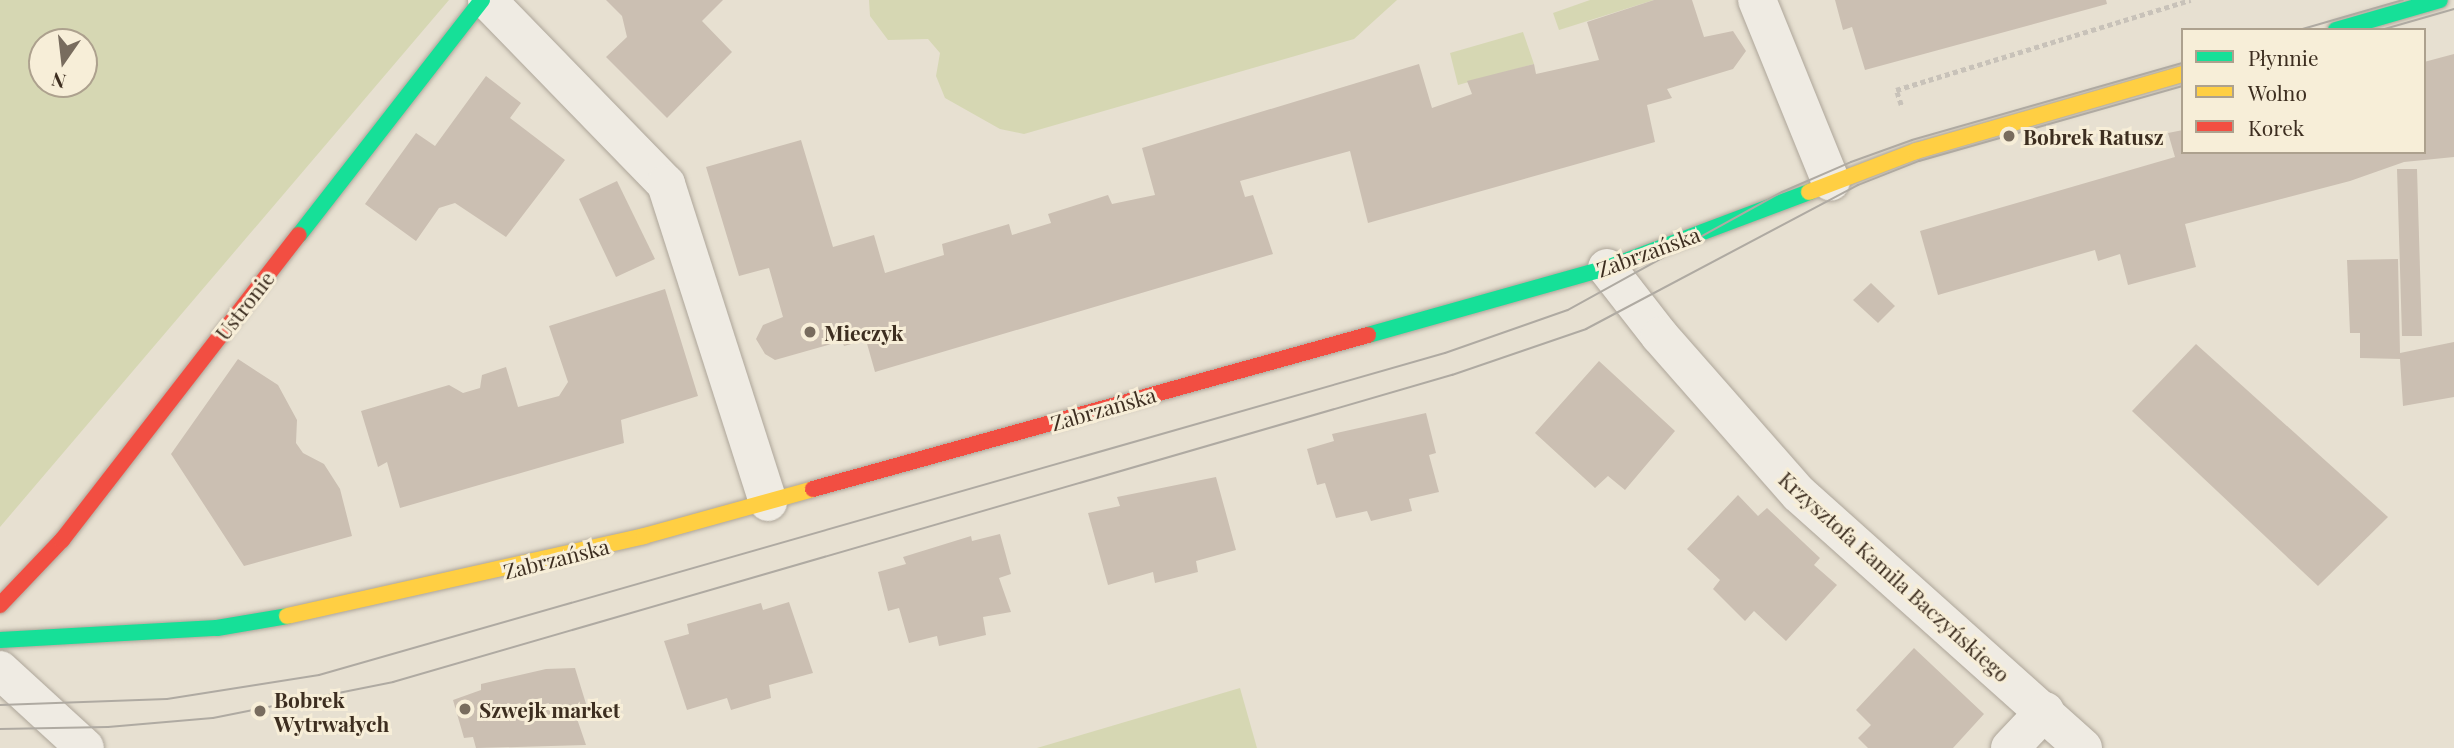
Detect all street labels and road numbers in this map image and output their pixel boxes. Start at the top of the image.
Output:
street label: Zabrzańska [1593,221,1703,281]
street label: Ustronie [209,266,279,344]
street label: Zabrzańska [1047,381,1159,435]
street label: Krzysztofa Kamila Baczyńskiego [1774,466,2016,686]
street label: Zabrzańska [500,533,612,583]

